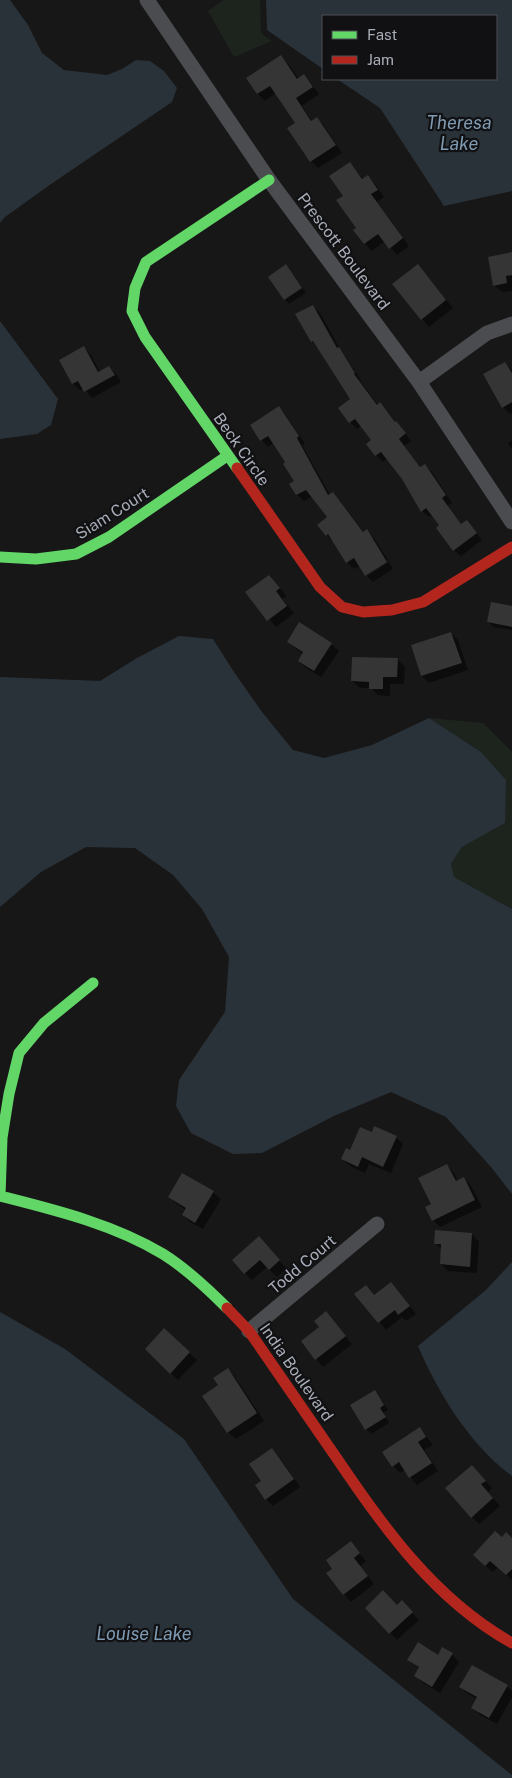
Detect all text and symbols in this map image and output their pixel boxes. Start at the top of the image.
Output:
legend [322,15,497,80]
text: Fast [367,26,397,43]
text: Jam [367,51,394,68]
water label: Theresa Lake [427,112,491,154]
street label: Prescott Boulevard [294,189,394,313]
street label: Beck Circle [210,409,274,489]
street label: Siam Court [72,483,152,543]
street label: Todd Court [265,1231,340,1298]
street label: India Boulevard [256,1320,337,1425]
water label: Louise Lake [96,1623,192,1644]

